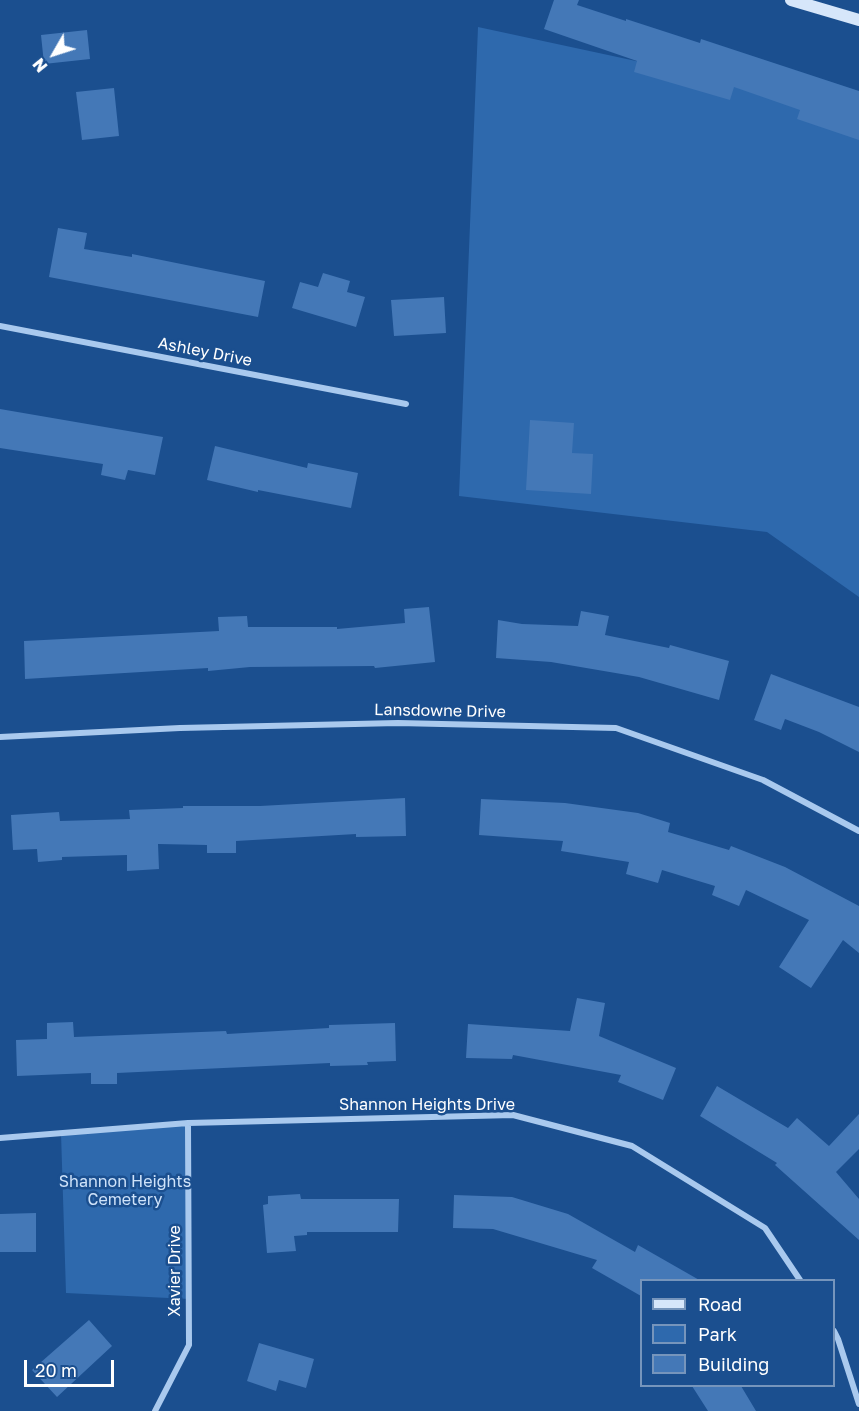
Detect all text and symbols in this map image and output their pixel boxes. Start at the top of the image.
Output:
north arrow [24,24,84,84]
text: N [28,54,52,76]
street label: Ashley Drive [156,333,254,371]
street label: Lansdowne Drive [374,700,506,722]
street label: Shannon Heights Drive [339,1095,515,1115]
park label: Shannon Heights Cemetery [59,1172,191,1210]
street label: Xavier Drive [165,1225,185,1317]
legend [640,1279,835,1387]
text: Road [698,1293,742,1315]
text: Park [698,1323,737,1345]
scale bar [27,1348,117,1386]
text: Building [698,1353,769,1375]
text: 20 m [35,1359,77,1381]

